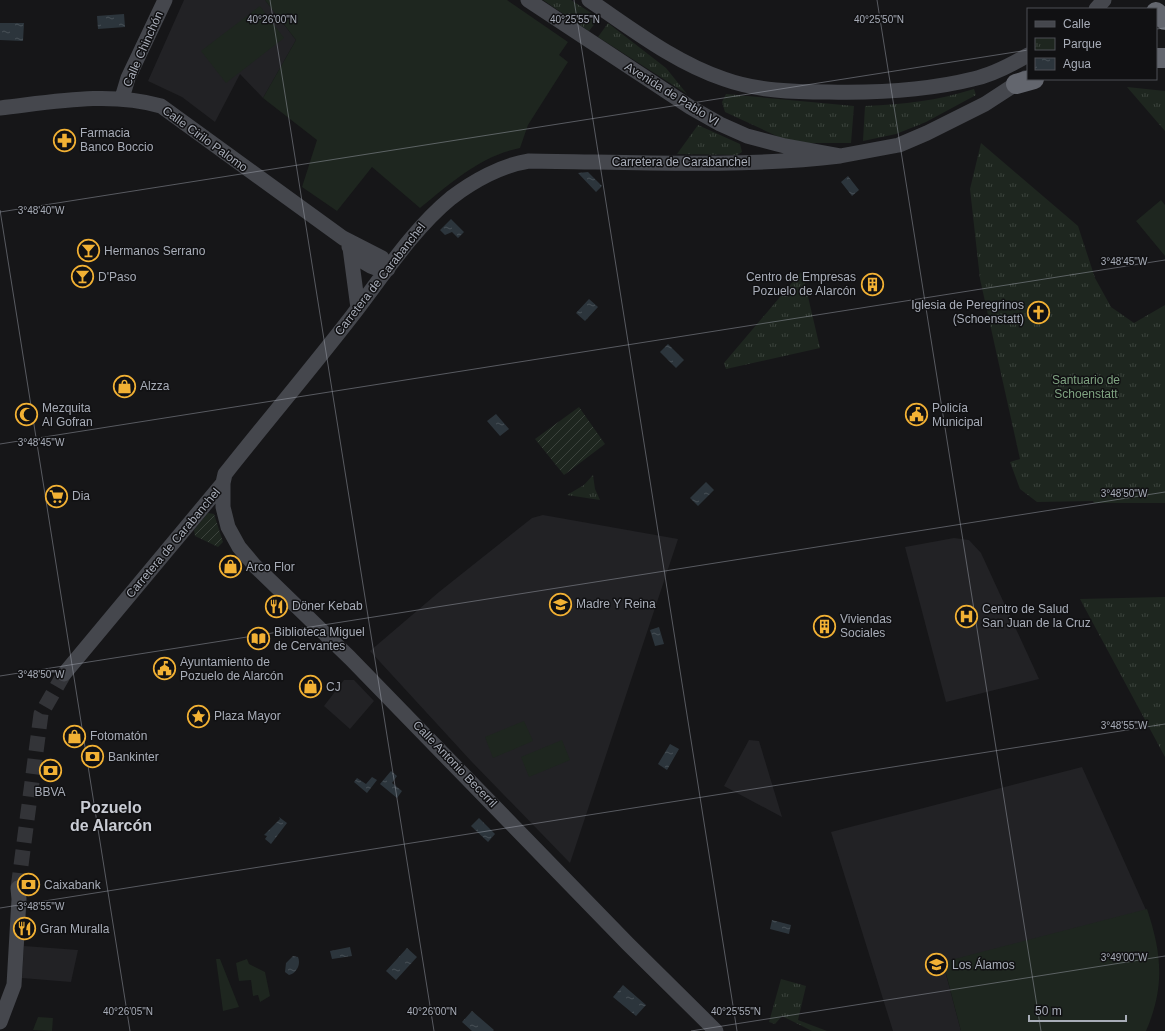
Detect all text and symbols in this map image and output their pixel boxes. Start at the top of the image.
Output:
legend [1027,8,1157,80]
street label: Calle Chinchón [120,9,166,89]
text: 40°26'00"N [247,14,297,25]
text: 40°25'55"N [550,14,600,25]
text: 40°25'50"N [854,14,904,25]
text: Calle [1063,17,1091,31]
text: Parque [1063,37,1102,51]
text: Agua [1063,57,1091,71]
street label: Avenida de Pablo VI [622,59,722,129]
street label: Calle Cirilo Palomo [160,103,251,175]
place label: Farmacia Banco Boccio [80,126,154,154]
pharmacy icon: Farmacia Banco Boccio [52,127,78,153]
street label: Carretera de Carabanchel [612,155,750,169]
text: 3°48'40"W [18,205,65,216]
street label: Carretera de Carabanchel [332,220,428,338]
bar icon: Hermanos Serrano [75,238,101,264]
place label: Hermanos Serrano [104,244,206,258]
text: 3°48'45"W [1101,256,1148,267]
bar icon: D'Paso [70,264,96,290]
place label: D'Paso [98,270,137,284]
place label: Centro de Empresas Pozuelo de Alarcón [746,270,856,298]
building icon: Centro de Empresas Pozuelo de Alarcón [859,271,885,297]
place label: Iglesia de Peregrinos (Schoenstatt) [911,298,1024,326]
church icon: Iglesia de Peregrinos (Schoenstatt) [1026,299,1052,325]
shop icon: Alzza [111,373,137,399]
park label: Santuario de Schoenstatt [1052,373,1120,401]
place label: Alzza [140,379,170,393]
place label: Mezquita Al Gofran [42,401,93,429]
place label: Policía Municipal [932,401,983,429]
mosque icon: Mezquita Al Gofran [14,402,40,428]
public building icon: Policía Municipal [904,402,930,428]
text: 3°48'45"W [18,437,65,448]
supermarket icon: Dia [43,483,69,509]
street label: Carretera de Carabanchel [123,485,223,601]
text: 3°48'50"W [1101,488,1148,499]
place label: Dia [72,489,90,503]
shop icon: Arco Flor [218,554,244,580]
place label: Arco Flor [246,560,295,574]
school or university icon: Madre Y Reina [548,591,574,617]
restaurant icon: Döner Kebab [264,593,290,619]
place label: Madre Y Reina [576,597,656,611]
place label: Döner Kebab [292,599,363,613]
place label: Centro de Salud San Juan de la Cruz [982,602,1091,630]
hospital icon: Centro de Salud San Juan de la Cruz [954,603,980,629]
place label: Viviendas Sociales [840,612,892,640]
building icon: Viviendas Sociales [811,613,837,639]
place label: Biblioteca Miguel de Cervantes [274,625,365,653]
library icon: Biblioteca Miguel de Cervantes [246,626,272,652]
place label: Ayuntamiento de Pozuelo de Alarcón [180,655,283,683]
public building icon: Ayuntamiento de Pozuelo de Alarcón [152,656,178,682]
text: 3°48'50"W [18,669,65,680]
shop icon: CJ [297,674,323,700]
place label: CJ [326,680,341,694]
place icon: Plaza Mayor [185,703,211,729]
place label: Plaza Mayor [214,709,281,723]
street label: Calle Antonio Becerril [410,718,500,810]
text: 3°48'55"W [1101,720,1148,731]
shop icon: Fotomatón [61,723,87,749]
place label: Fotomatón [90,729,147,743]
bank icon: Bankinter [79,744,105,770]
place label: Bankinter [108,750,159,764]
bank icon: BBVA [37,758,63,784]
place label: BBVA [34,785,66,799]
district label: Pozuelo de Alarcón [70,799,152,834]
bank icon: Caixabank [15,872,41,898]
place label: Caixabank [44,878,102,892]
text: 3°48'55"W [18,901,65,912]
restaurant icon: Gran Muralla [12,916,38,942]
place label: Gran Muralla [40,922,110,936]
school or university icon: Los Álamos [923,952,949,978]
text: 3°49'00"W [1101,952,1148,963]
place label: Los Álamos [952,957,1015,972]
scale bar [1029,997,1126,1023]
text: 50 m [1035,1004,1062,1018]
text: 40°26'05"N [103,1006,153,1017]
text: 40°26'00"N [407,1006,457,1017]
text: 40°25'55"N [711,1006,761,1017]

